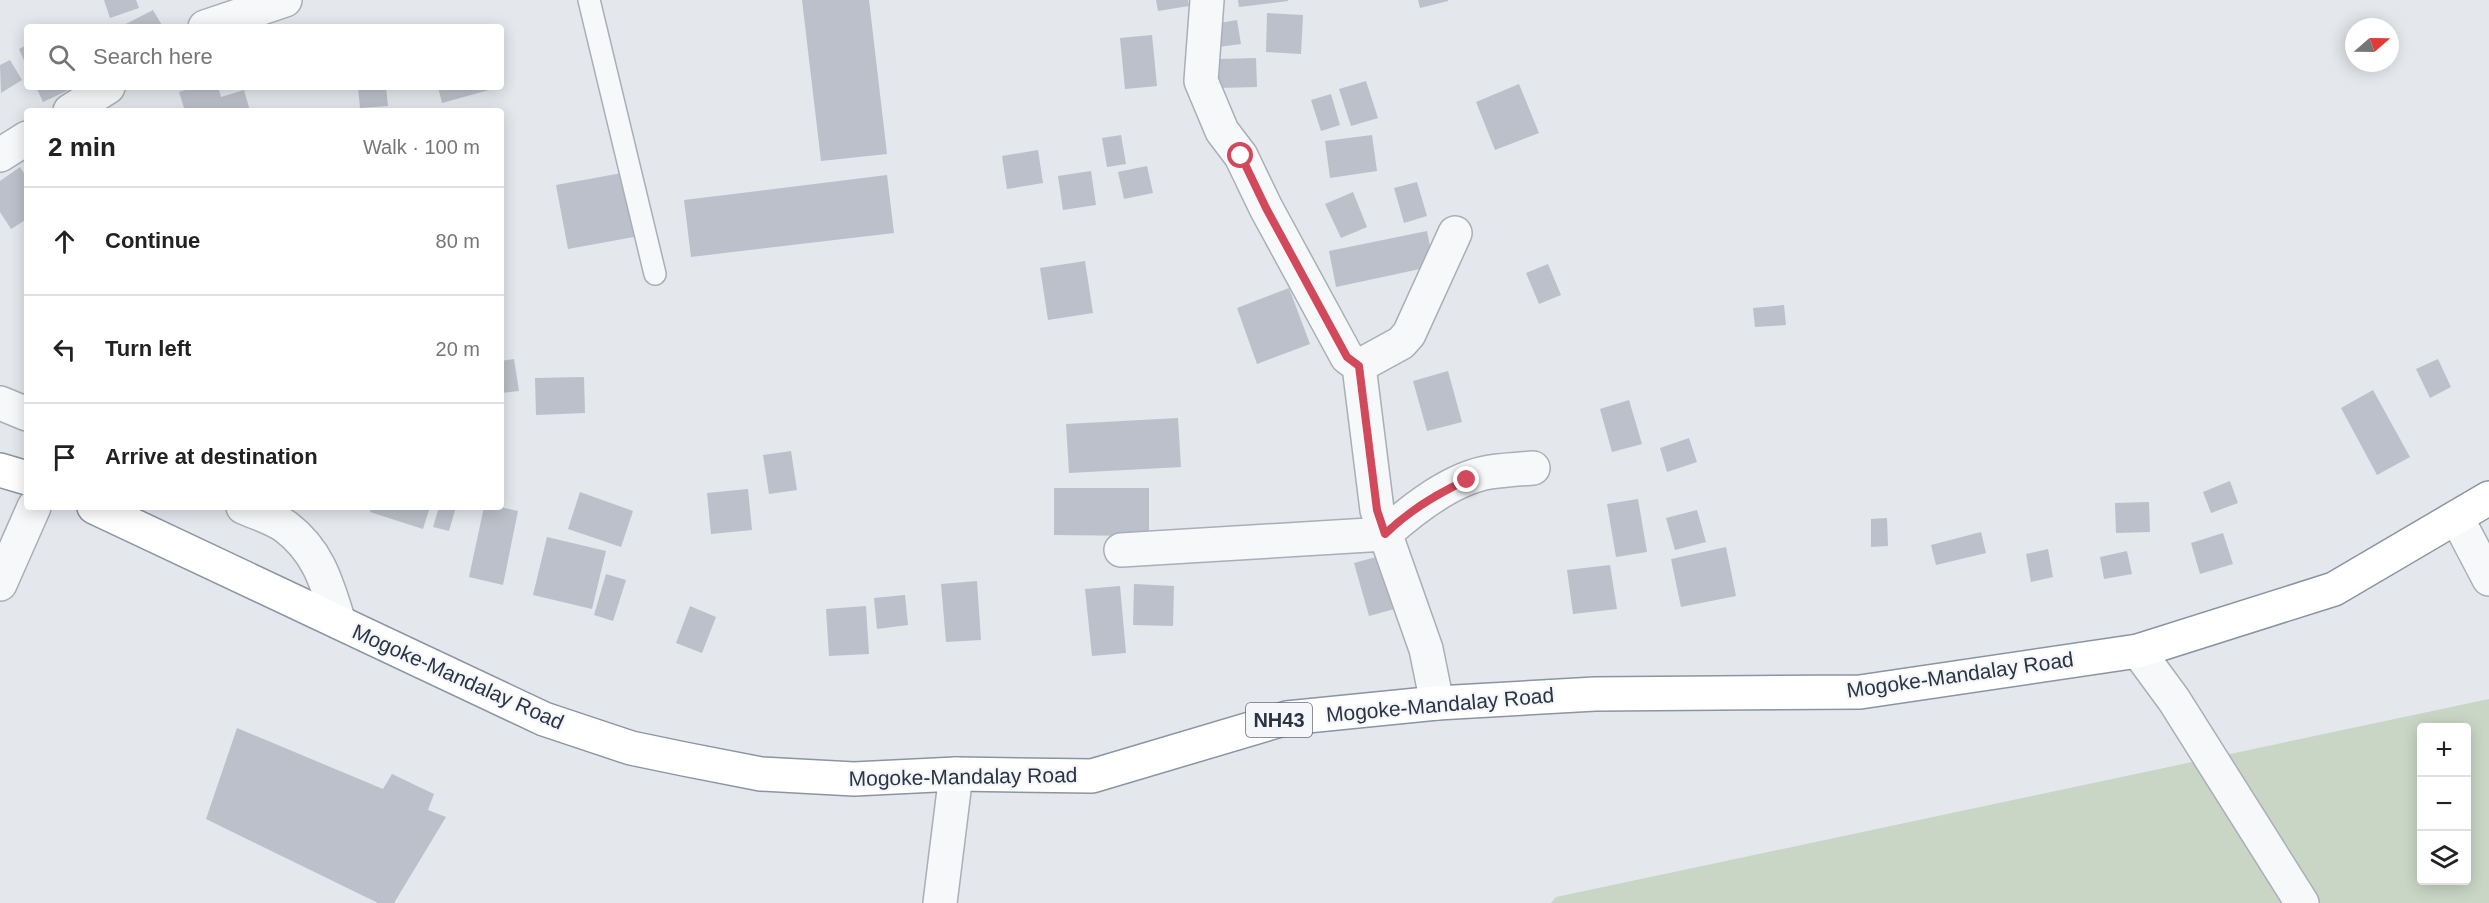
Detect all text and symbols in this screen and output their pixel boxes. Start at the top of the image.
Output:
north arrow [2345,18,2399,72]
search box [24,24,504,90]
icon: search [45,41,78,74]
text: Search here [93,44,213,69]
text: 2 min [48,132,116,162]
text: Walk · 100 m [363,136,480,158]
route start [1227,142,1253,168]
icon: ahead [48,225,81,258]
text: Continue [105,228,200,253]
text: 80 m [436,230,480,252]
icon: left [48,333,81,366]
text: Turn left [105,336,191,361]
text: 20 m [436,338,480,360]
icon: arrive [48,441,81,474]
text: Arrive at destination [105,444,318,469]
route end [1453,466,1479,492]
street label: Mogoke-Mandalay Road [349,620,567,734]
street label: Mogoke-Mandalay Road [1845,647,2075,702]
street label: Mogoke-Mandalay Road [1325,683,1555,726]
road number: NH43 [1246,703,1312,737]
map controls [2417,723,2471,885]
button: + [2417,723,2471,777]
street label: Mogoke-Mandalay Road [848,763,1078,790]
button: − [2417,777,2471,831]
button: layers [2417,831,2471,885]

